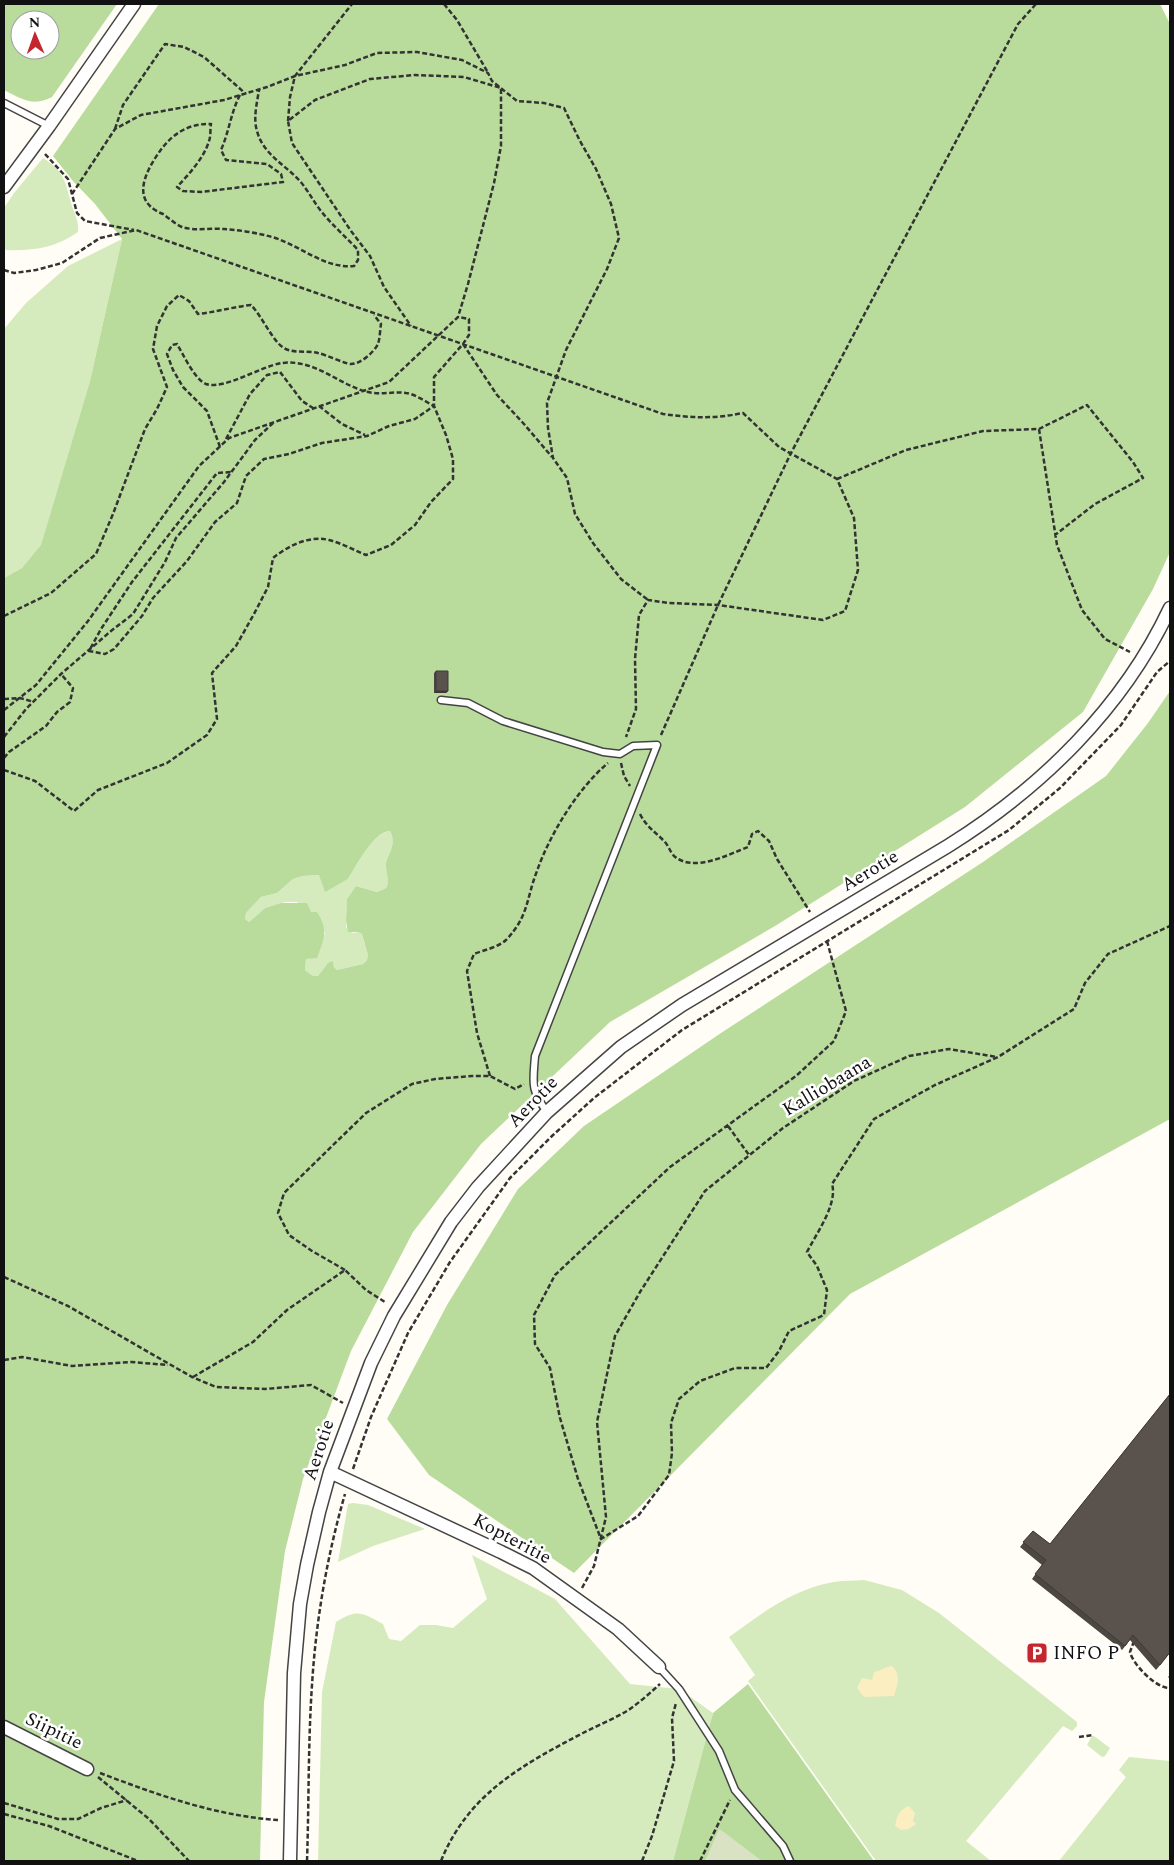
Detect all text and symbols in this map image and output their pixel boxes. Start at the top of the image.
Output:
north arrow [10,10,60,60]
text: N [28,12,41,33]
street label: Aerotie [836,842,904,900]
street label: Kalliobaana [777,1048,878,1124]
street label: Aerotie [501,1069,565,1135]
street label: Aerotie [296,1416,342,1484]
street label: Kopteritie [467,1506,557,1572]
place label: INFO P [1053,1639,1119,1668]
parking icon: INFO P [1025,1641,1049,1665]
street label: Siipitie [20,1705,88,1757]

